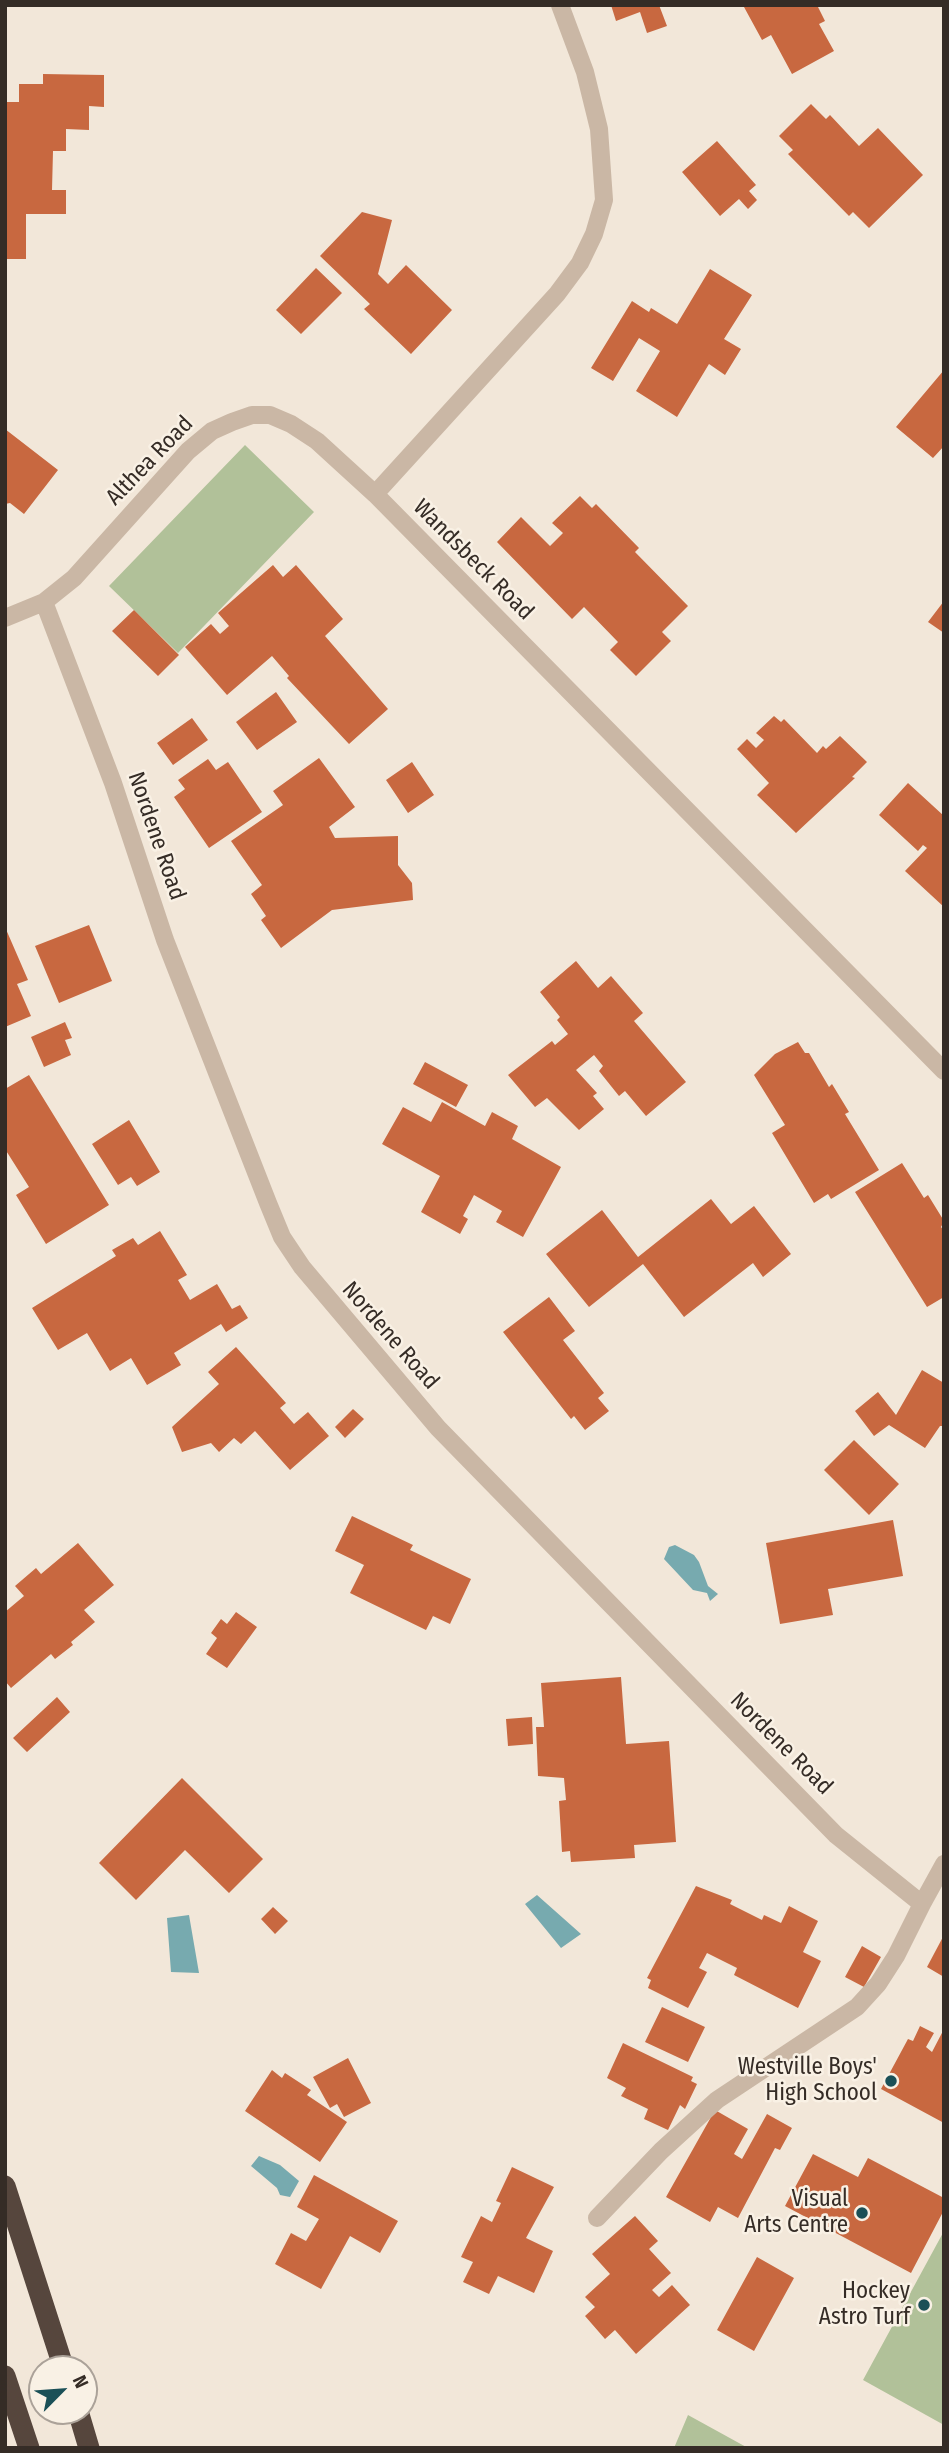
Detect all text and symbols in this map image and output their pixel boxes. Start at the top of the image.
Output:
street label: Althea Road [101,411,199,511]
street label: Wandsbeck Road [407,494,539,626]
street label: Nordene Road [121,768,191,904]
street label: Nordene Road [336,1276,444,1396]
street label: Nordene Road [724,1687,838,1801]
place label: Westville Boys' High School [738,2054,877,2108]
marker: Westville Boys' High School [883,2073,899,2089]
place label: Visual Arts Centre [744,2186,848,2240]
marker: Visual Arts Centre [854,2205,870,2221]
place label: Hockey Astro Turf [819,2278,910,2332]
marker: Hockey Astro Turf [916,2297,932,2313]
north arrow [28,2355,98,2425]
text: N [68,2372,93,2392]

